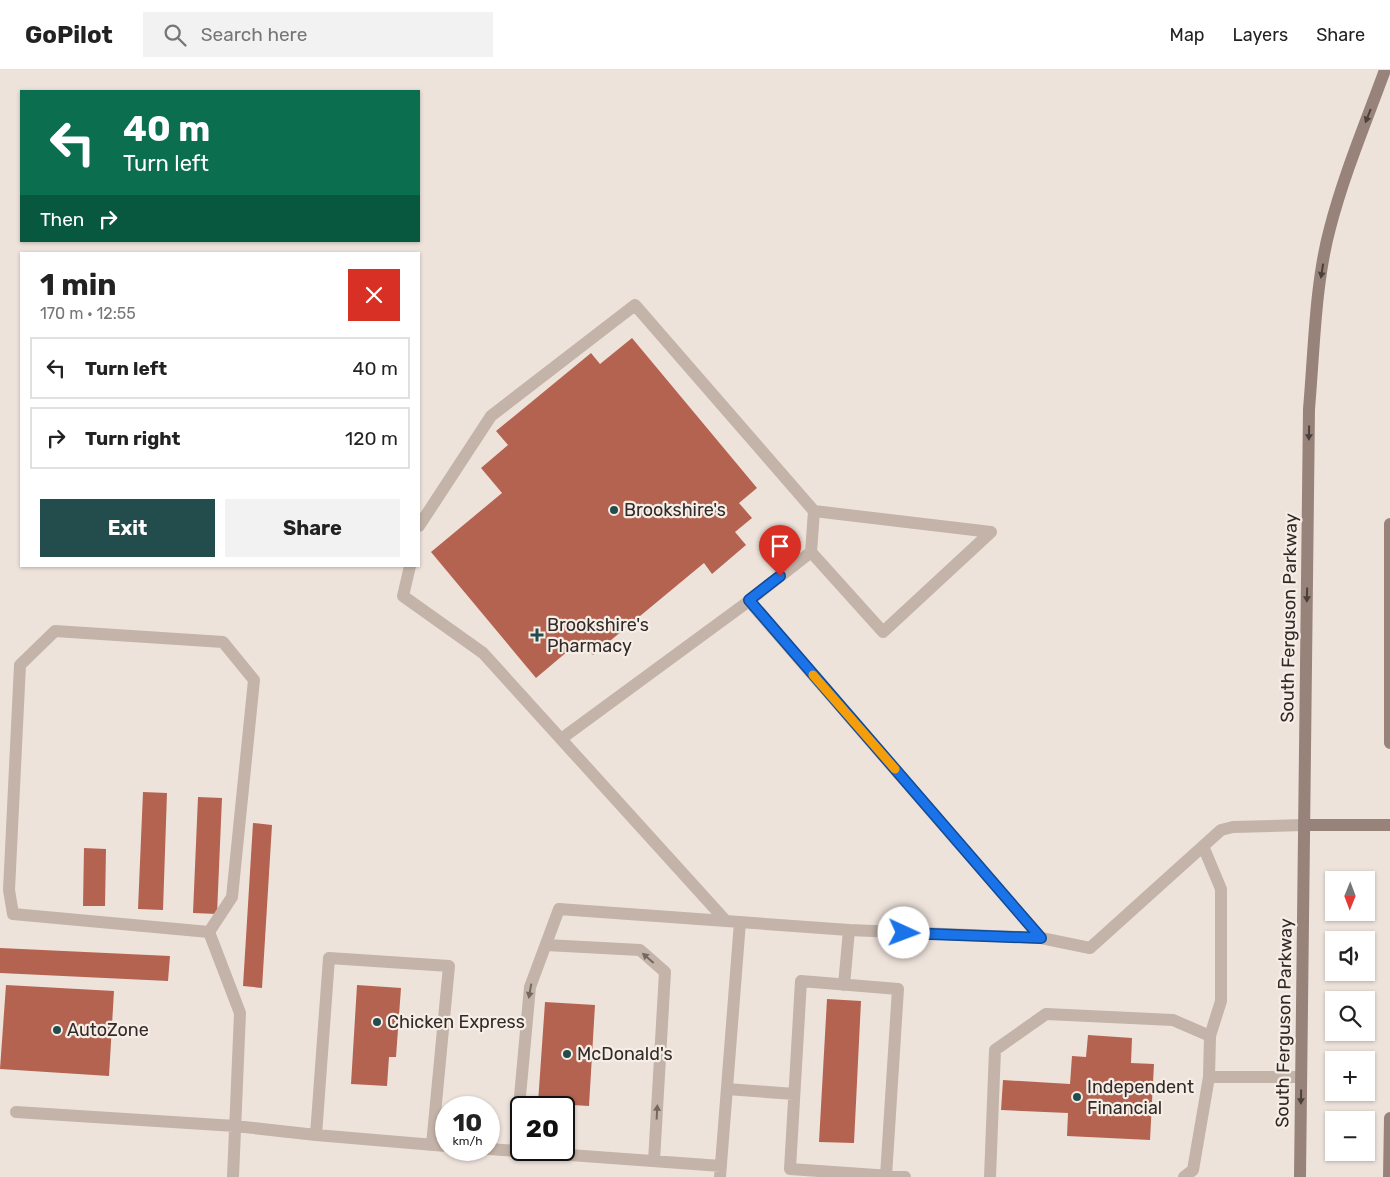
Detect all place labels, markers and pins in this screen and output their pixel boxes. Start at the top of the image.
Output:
place label: Brookshire's [624,499,726,521]
marker: Brookshire's [608,504,620,516]
pin [759,525,801,576]
place label: Brookshire's Pharmacy [547,614,649,657]
marker: Brookshire's Pharmacy [531,629,543,641]
place label: Chicken Express [387,1011,525,1033]
marker: Chicken Express [371,1016,383,1028]
place label: AutoZone [67,1019,149,1041]
marker: AutoZone [51,1024,63,1036]
place label: McDonald's [577,1043,673,1065]
marker: McDonald's [561,1048,573,1060]
place label: Independent Financial [1087,1076,1194,1119]
marker: Independent Financial [1071,1091,1083,1103]

